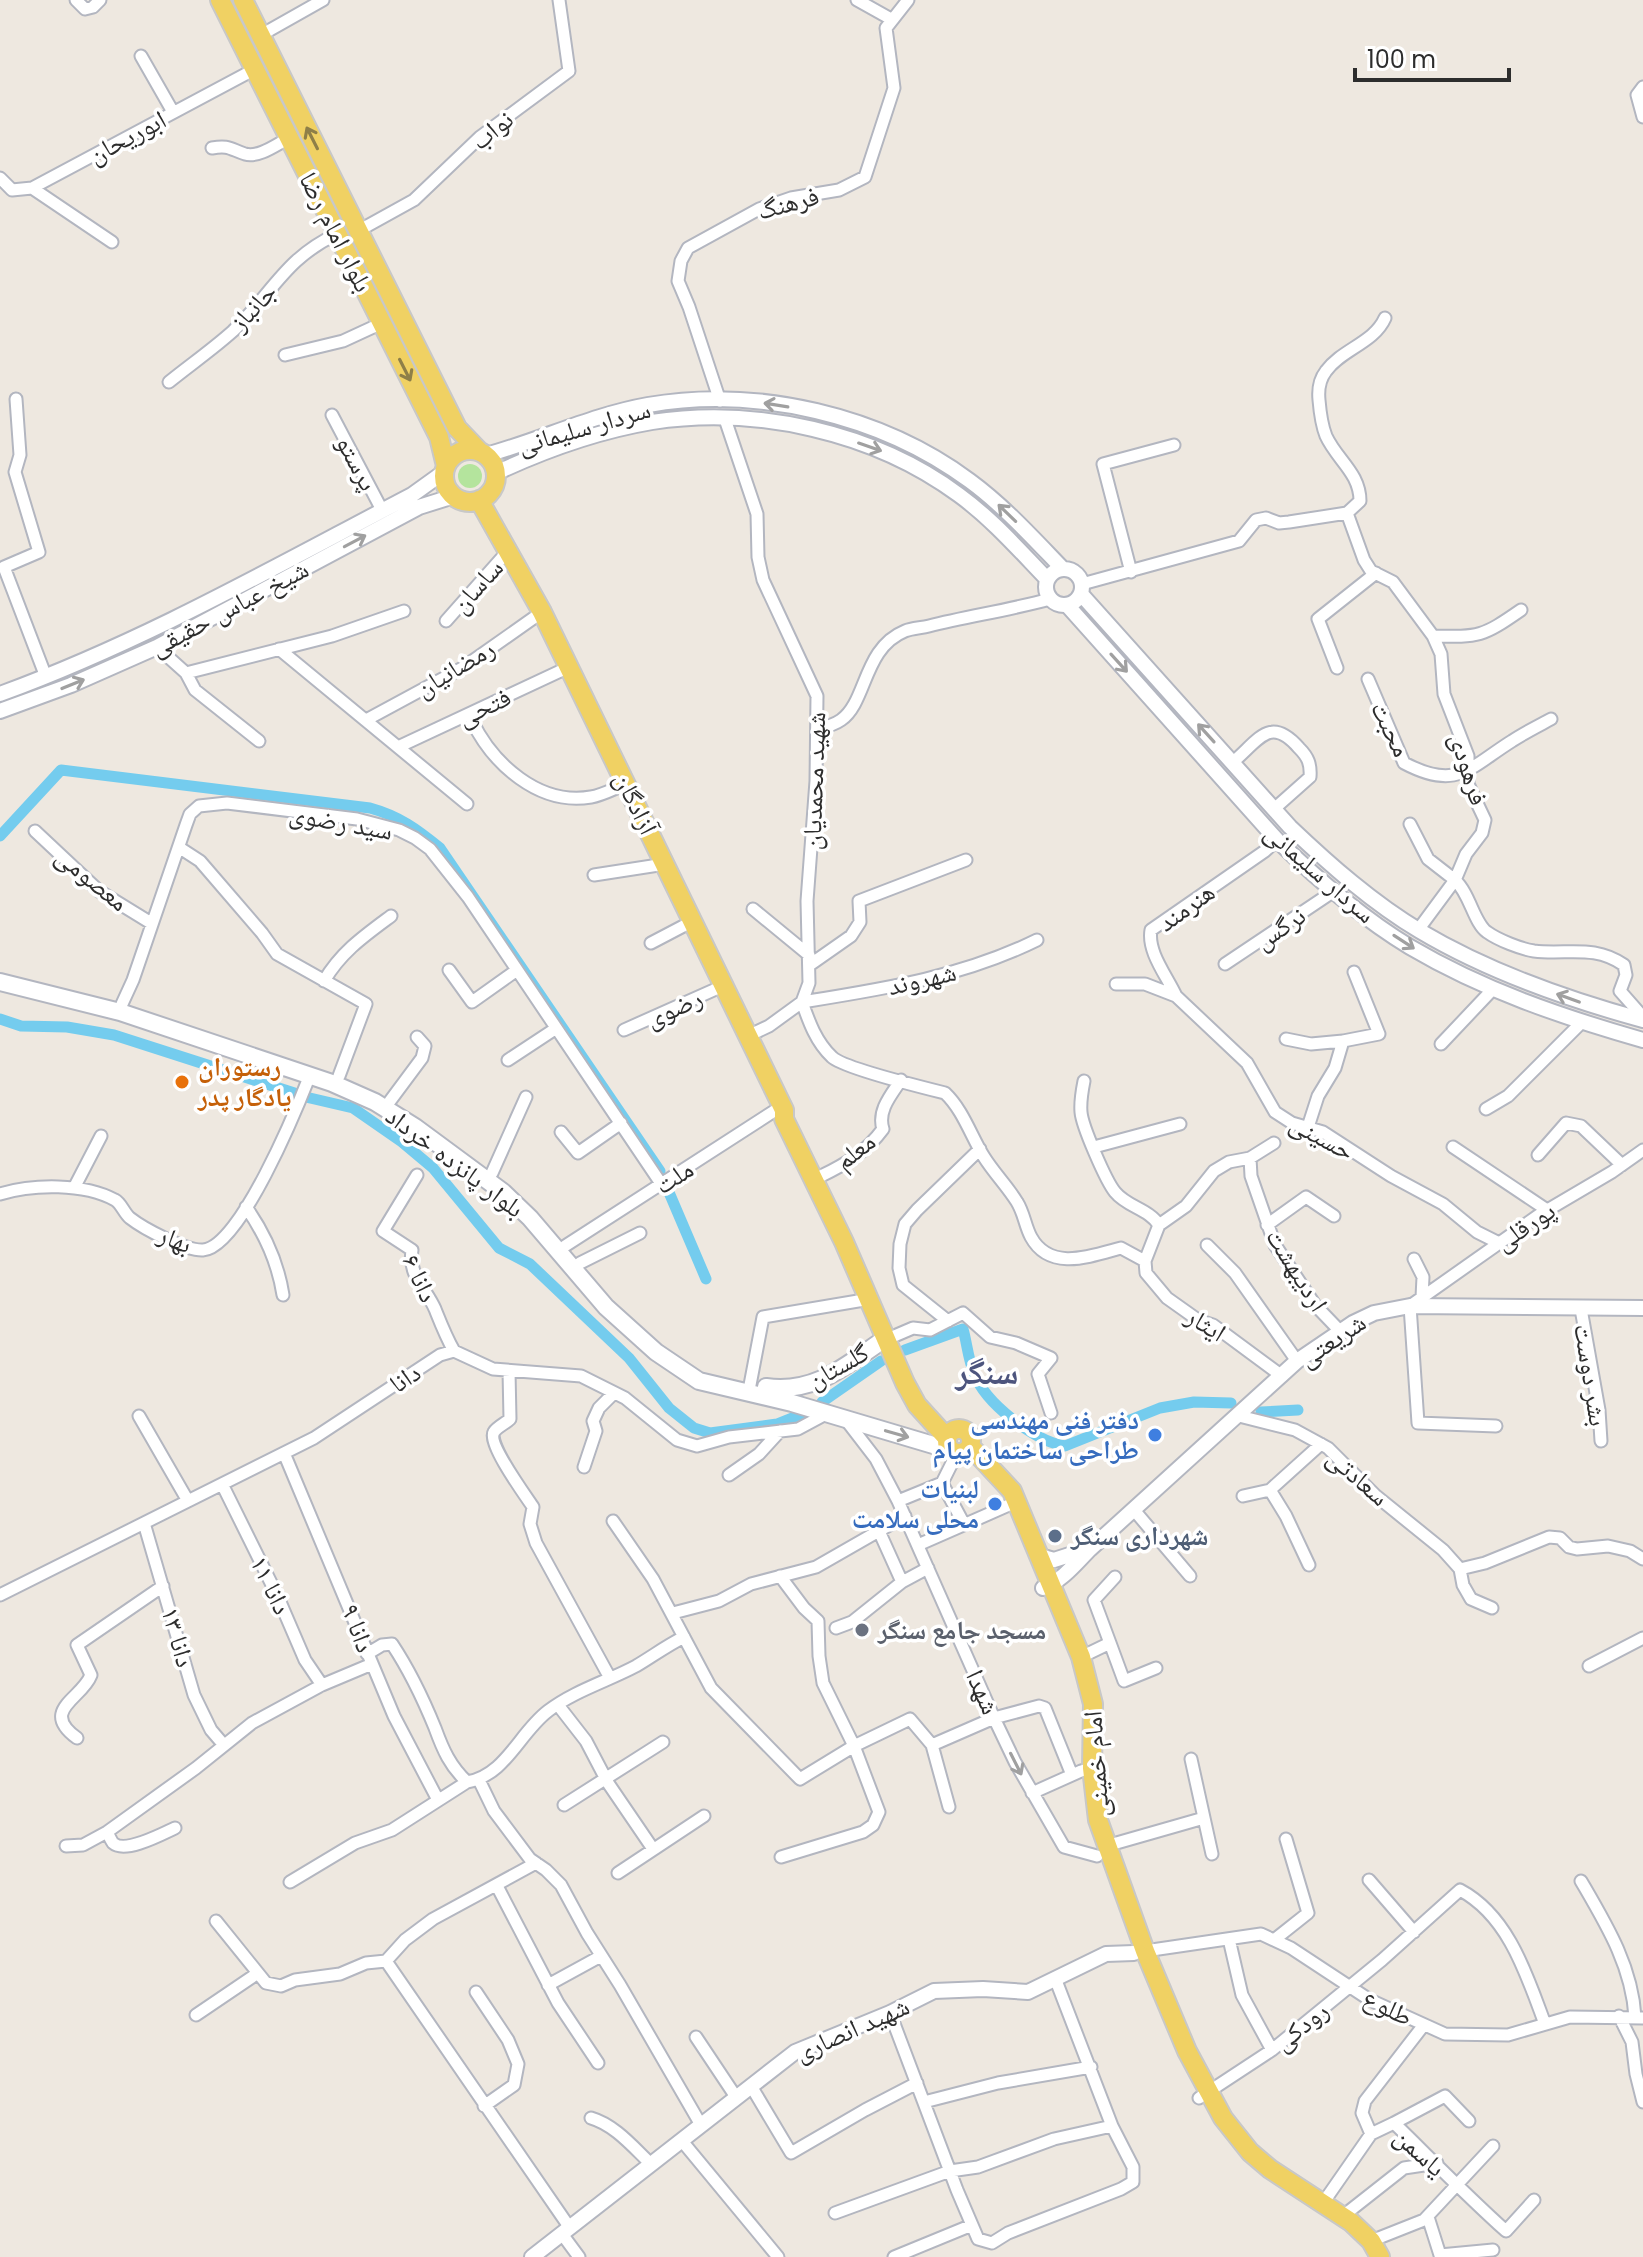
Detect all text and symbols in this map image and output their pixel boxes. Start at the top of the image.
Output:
scale bar [1355,32,1509,82]
text: 100 m [1367,43,1436,76]
street label: ابوریحان [82,101,172,173]
street label: نواب [463,102,521,158]
one-way arrow [303,126,319,150]
street label: بلوار امام رضا [290,166,382,298]
street label: فرهنگ [753,178,823,228]
street label: جانباز [221,275,285,340]
one-way arrow [398,358,414,382]
street label: سردار سلیمانی [513,391,655,463]
one-way arrow [764,397,789,412]
street label: پرستو [327,429,387,497]
one-way arrow [857,440,882,455]
one-way arrow [997,503,1017,522]
one-way arrow [343,533,366,549]
street label: شیخ عباس حقیقی [143,551,315,665]
street label: ساسان [443,551,511,621]
street label: رمضانیان [408,630,502,706]
one-way arrow [1110,653,1128,673]
one-way arrow [60,675,85,690]
street label: فتحی [451,679,517,735]
street label: محبت [1362,695,1420,763]
street label: شهید محمدیان [794,711,834,851]
one-way arrow [1197,723,1215,743]
street label: فرهودی [1441,729,1497,809]
street label: آزادگان [605,766,667,842]
street label: سید رضوی [286,795,396,849]
street label: سردار سلیمانی [1257,815,1383,931]
street label: معصومی [48,838,136,920]
street label: هنرمند [1150,874,1222,940]
street label: نرگس [1247,898,1313,958]
one-way arrow [1392,934,1414,950]
street label: شهروند [884,954,960,1004]
street label: رضوی [640,980,708,1036]
one-way arrow [1556,989,1581,1004]
place label: رستوران یادگار پدر [197,1049,291,1115]
marker: رستوران یادگار پدر [173,1073,191,1091]
street label: بلوار پانزده خرداد [378,1098,532,1226]
street label: حسینی [1283,1105,1361,1169]
street label: معلم [827,1124,883,1178]
street label: ملت [648,1151,700,1203]
street label: پورقلی [1487,1193,1563,1259]
street label: بهار [152,1215,198,1262]
street label: اردیبهشت [1257,1221,1337,1319]
street label: دانا ۶ [393,1248,447,1308]
street label: ایثار [1178,1297,1233,1350]
street label: شریعتی [1291,1304,1373,1376]
street label: بشر دوست [1565,1321,1617,1429]
street label: گلستان [801,1334,876,1398]
district label: سنگر [953,1348,1019,1396]
street label: دانا [382,1354,428,1402]
place label: دفتر فنی مهندسی طراحی ساختمان پیام [933,1402,1139,1468]
marker: دفتر فنی مهندسی طراحی ساختمان پیام [1146,1426,1164,1444]
one-way arrow [884,1428,910,1443]
street label: سعادتی [1319,1440,1397,1514]
place label: لبنیات محلی سلامت [852,1471,979,1537]
marker: لبنیات محلی سلامت [986,1495,1004,1513]
place label: شهرداری سنگر [1070,1518,1209,1554]
marker: شهرداری سنگر [1046,1527,1064,1545]
street label: دانا ۱۱ [241,1550,301,1620]
street label: دانا ۹ [332,1599,384,1657]
street label: دانا ۱۳ [152,1603,204,1671]
place label: مسجد جامع سنگر [877,1612,1046,1648]
marker: مسجد جامع سنگر [853,1621,871,1639]
street label: شهدا [957,1664,1009,1720]
street label: امام خمینی [1074,1710,1118,1818]
one-way arrow [1009,1751,1025,1775]
street label: طلوع [1357,1979,1419,2035]
street label: شهید انصاری [789,1988,915,2070]
street label: رودکی [1266,1993,1336,2059]
street label: یاسمن [1386,2119,1454,2185]

